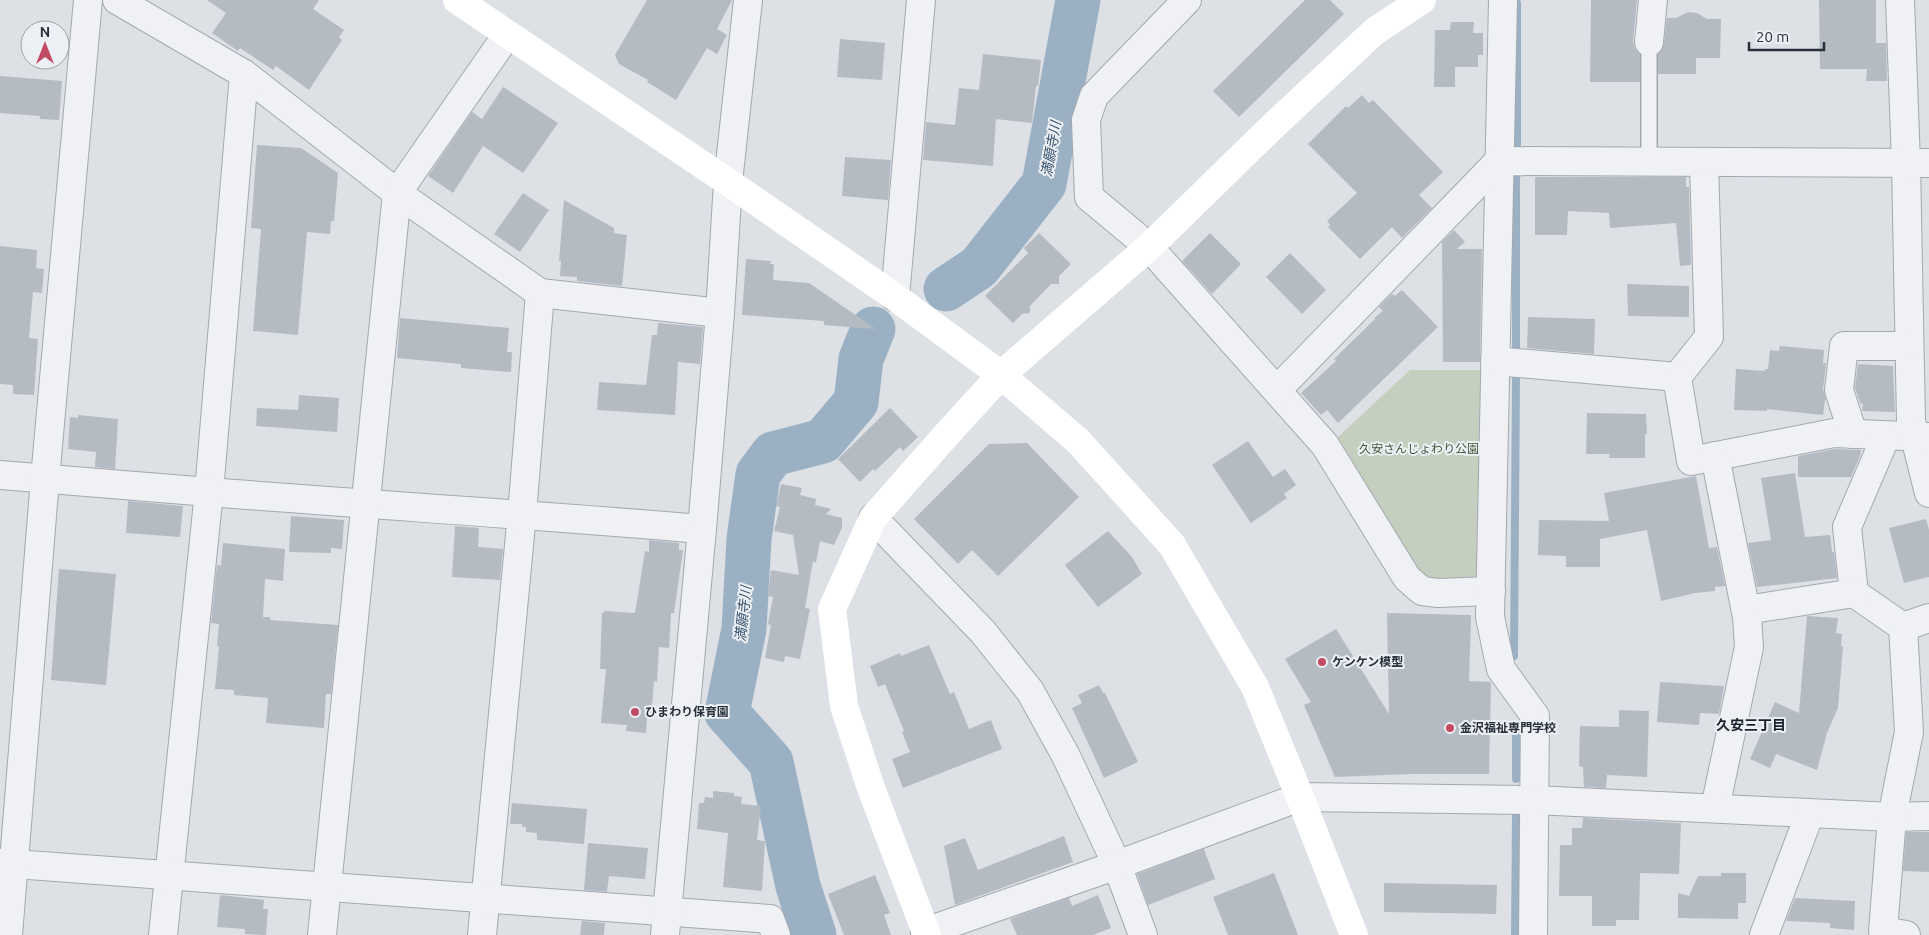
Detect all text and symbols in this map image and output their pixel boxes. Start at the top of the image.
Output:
north arrow [20,20,70,70]
scale bar [1749,20,1824,52]
text: N [40,24,50,40]
text: 20 m [1756,28,1789,45]
water label: 満願寺川 [1038,118,1064,178]
park label: 久安さんじょわり公園 [1359,442,1479,455]
water label: 満願寺川 [732,583,754,643]
place label: ケンケン模型 [1332,655,1403,668]
marker: ケンケン模型 [1316,656,1328,668]
place label: ひまわり保育園 [645,705,729,718]
marker: ひまわり保育園 [629,706,641,718]
district label: 久安三丁目 [1716,717,1786,733]
place label: 金沢福祉専門学校 [1460,721,1556,734]
marker: 金沢福祉専門学校 [1444,722,1456,734]

